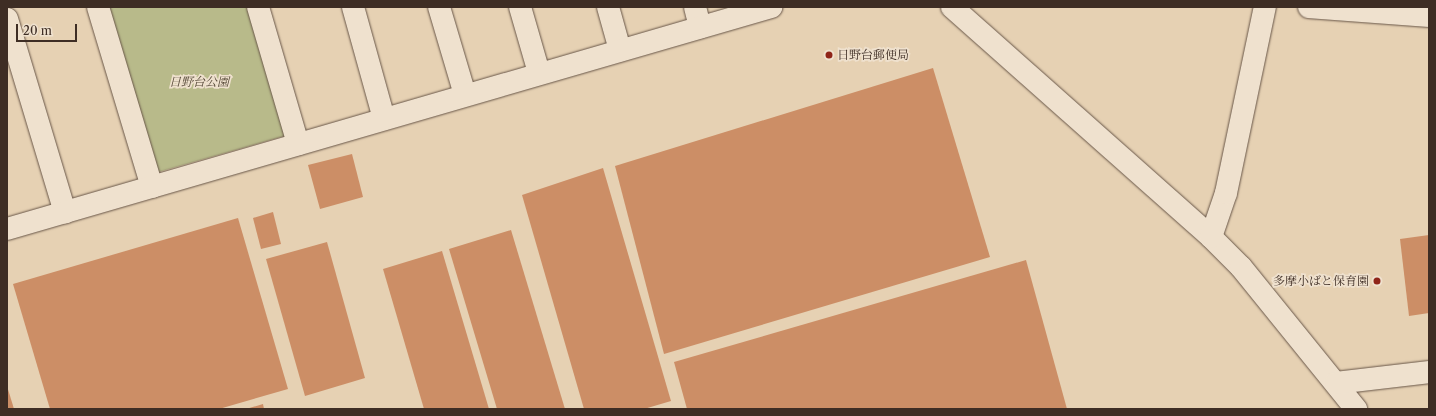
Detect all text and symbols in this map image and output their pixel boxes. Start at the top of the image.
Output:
scale bar [18,16,79,42]
text: 20 m [23,23,52,38]
place label: 日野台郵便局 [837,48,909,62]
marker: 日野台郵便局 [824,50,834,60]
park label: 日野台公園 [169,75,229,89]
place label: 多摩小ばと保育園 [1273,274,1369,288]
marker: 多摩小ばと保育園 [1372,276,1382,286]

